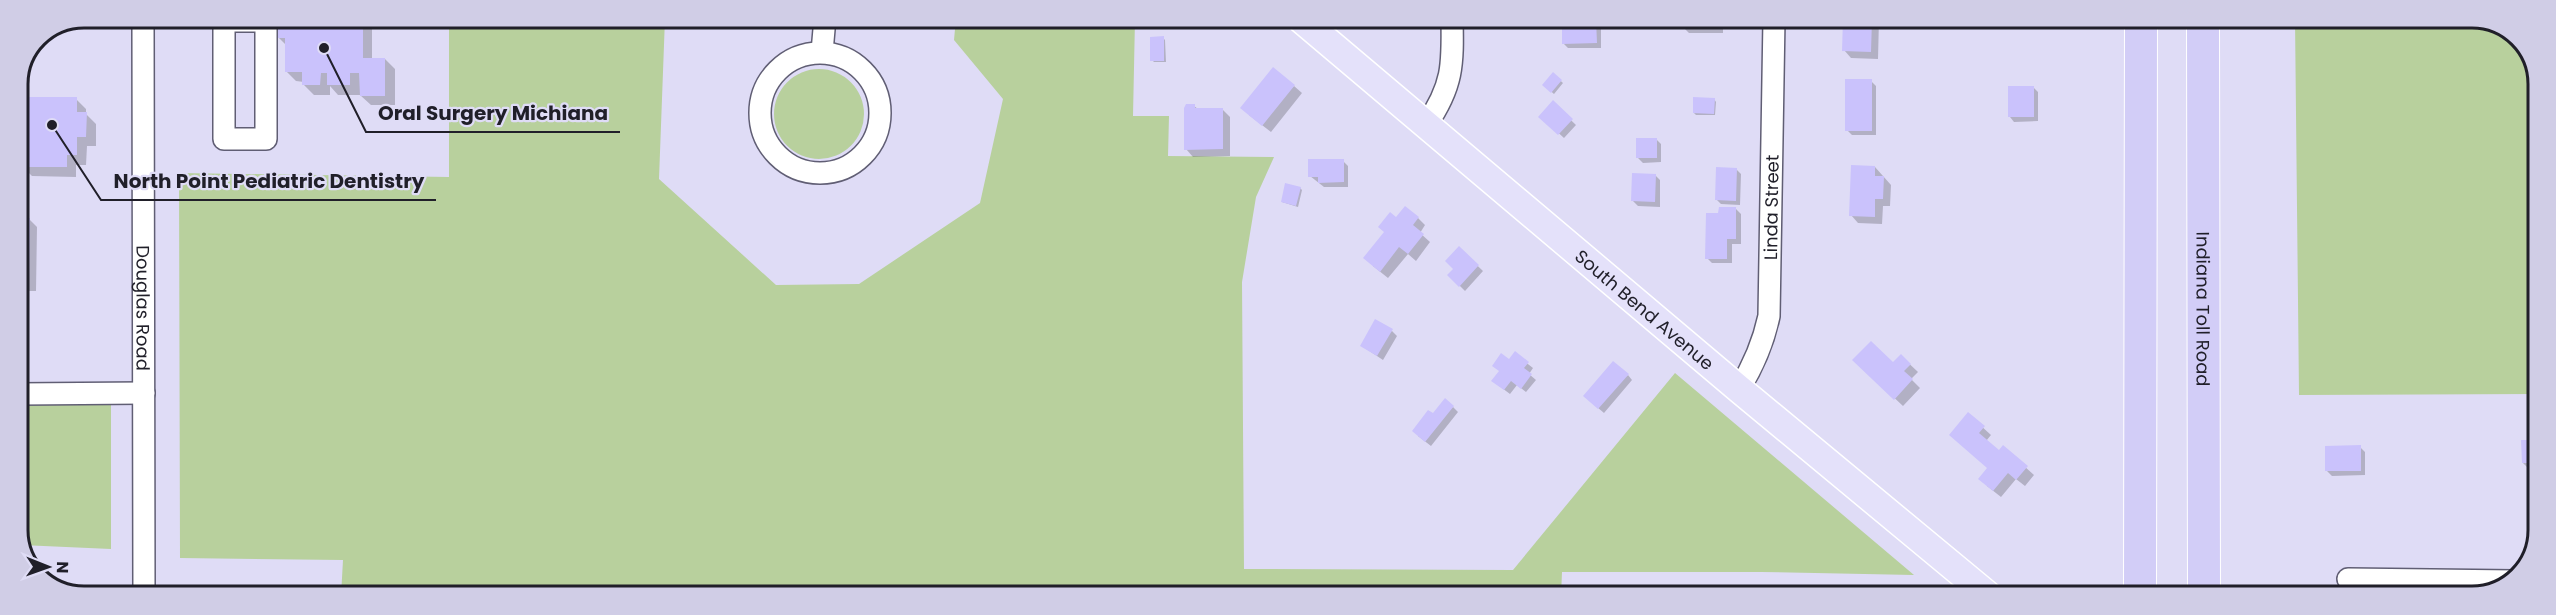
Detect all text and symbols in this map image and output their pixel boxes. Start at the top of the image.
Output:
callout: Oral Surgery Michiana [366,94,620,132]
text: Oral Surgery Michiana [378,99,608,127]
street label: Linda Street [1757,154,1784,260]
callout: North Point Pediatric Dentistry [101,162,436,200]
text: North Point Pediatric Dentistry [114,167,425,195]
street label: Indiana Toll Road [2191,231,2216,387]
street label: South Bend Avenue [1570,243,1720,375]
street label: Douglas Road [131,245,156,371]
north arrow [18,537,78,597]
text: N [51,561,74,573]

